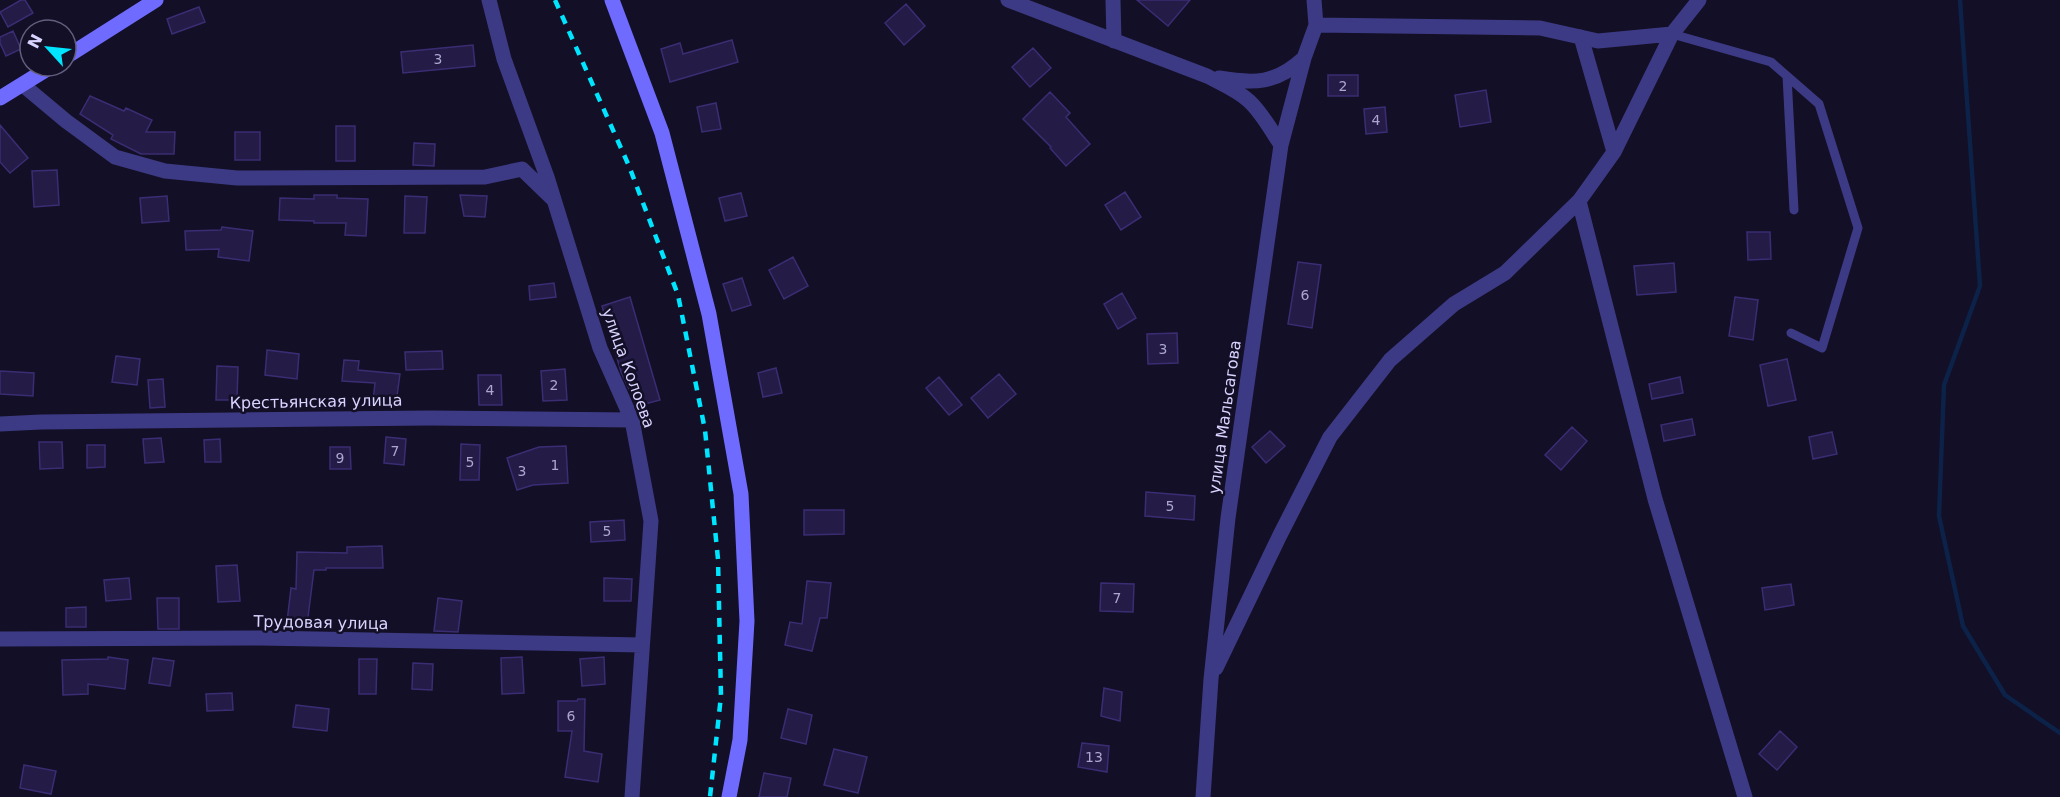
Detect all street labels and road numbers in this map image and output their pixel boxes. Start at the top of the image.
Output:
street label: улица Колоева [598,306,659,431]
street label: улица Мальсагова [1204,339,1245,495]
street label: Крестьянская улица [229,390,403,413]
street label: Трудовая улица [252,612,389,633]

